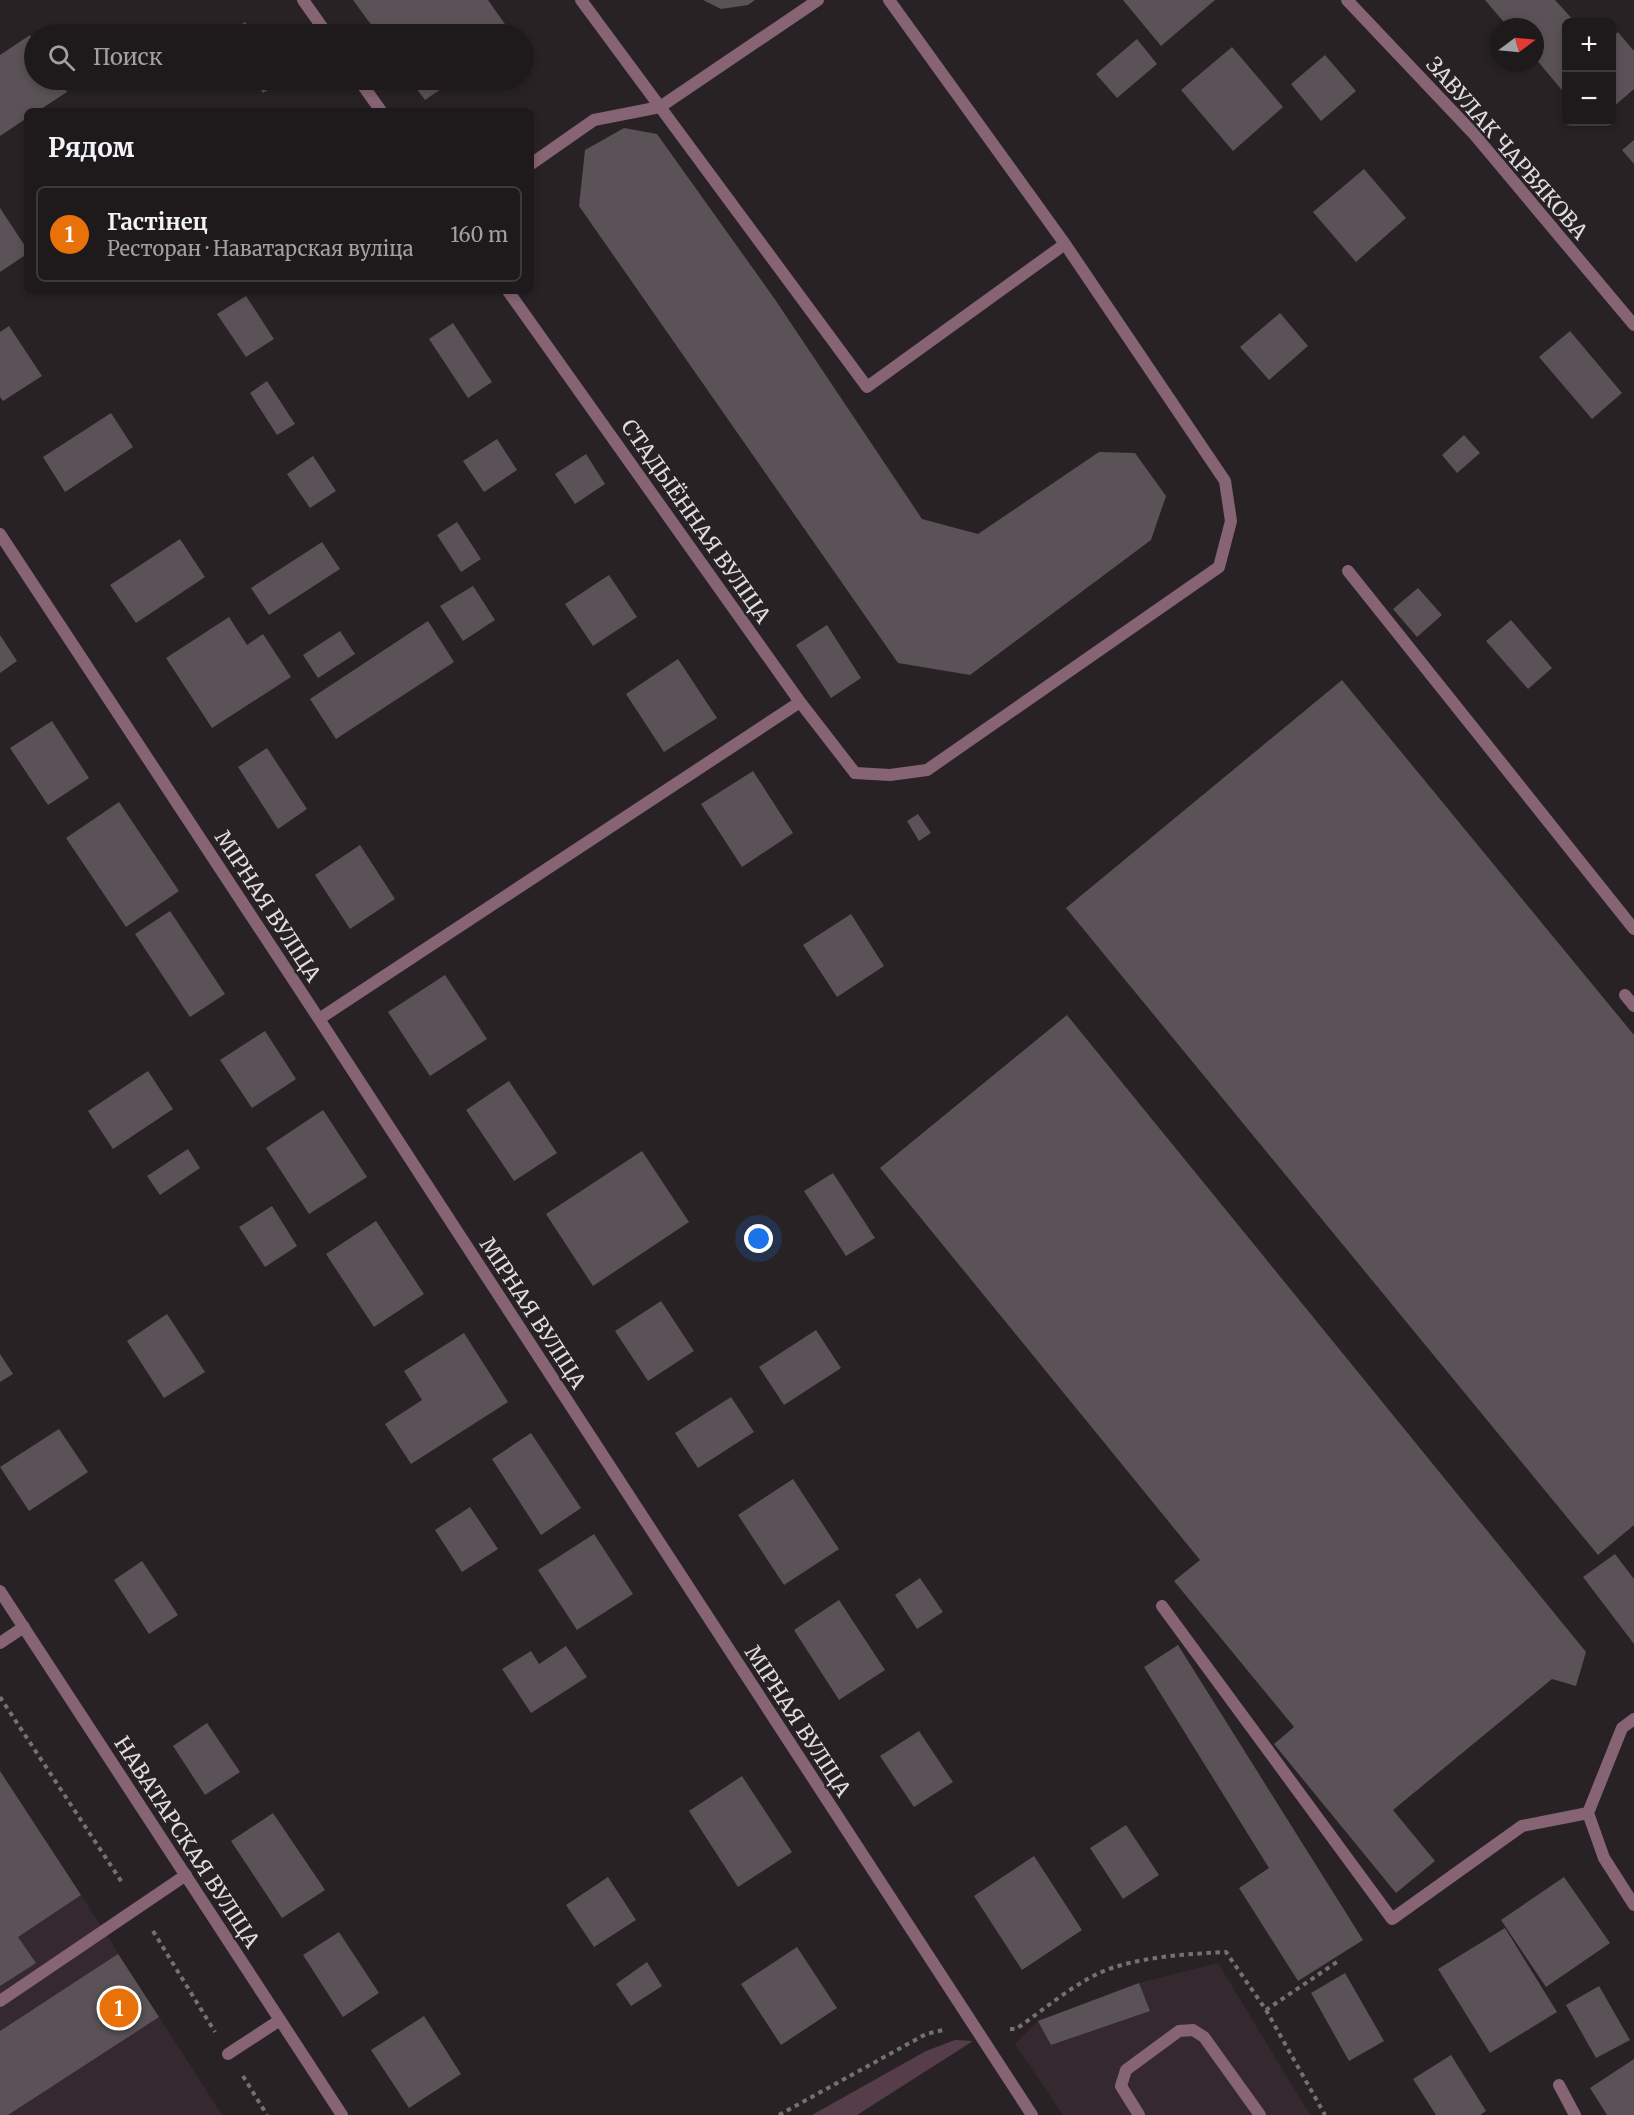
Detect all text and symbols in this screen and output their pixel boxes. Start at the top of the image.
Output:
north arrow [1490,18,1544,72]
map controls [1562,18,1616,126]
button: + [1562,18,1616,72]
search box [24,24,534,90]
icon: search [45,41,78,74]
text: Поиск [93,43,163,71]
street label: ЗАВУЛАК ЧАРВЯКОВА [1420,51,1594,245]
button: − [1562,72,1616,126]
text: Рядом [48,131,134,164]
text: Гастiнец [107,208,208,236]
text: 1 [65,222,74,247]
text: 160 m [450,222,508,247]
text: Ресторан · Наватарская вуліца [107,236,413,261]
street label: СТАДЫЁННАЯ ВУЛІЦА [615,414,777,628]
street label: МІРНАЯ ВУЛІЦА [209,825,327,987]
your location [744,1224,773,1253]
street label: МІРНАЯ ВУЛІЦА [474,1232,592,1394]
street label: МІРНАЯ ВУЛІЦА [739,1640,857,1802]
street label: НАВАТАРСКАЯ ВУЛІЦА [108,1731,266,1953]
pin: 1 [100,1986,138,2030]

